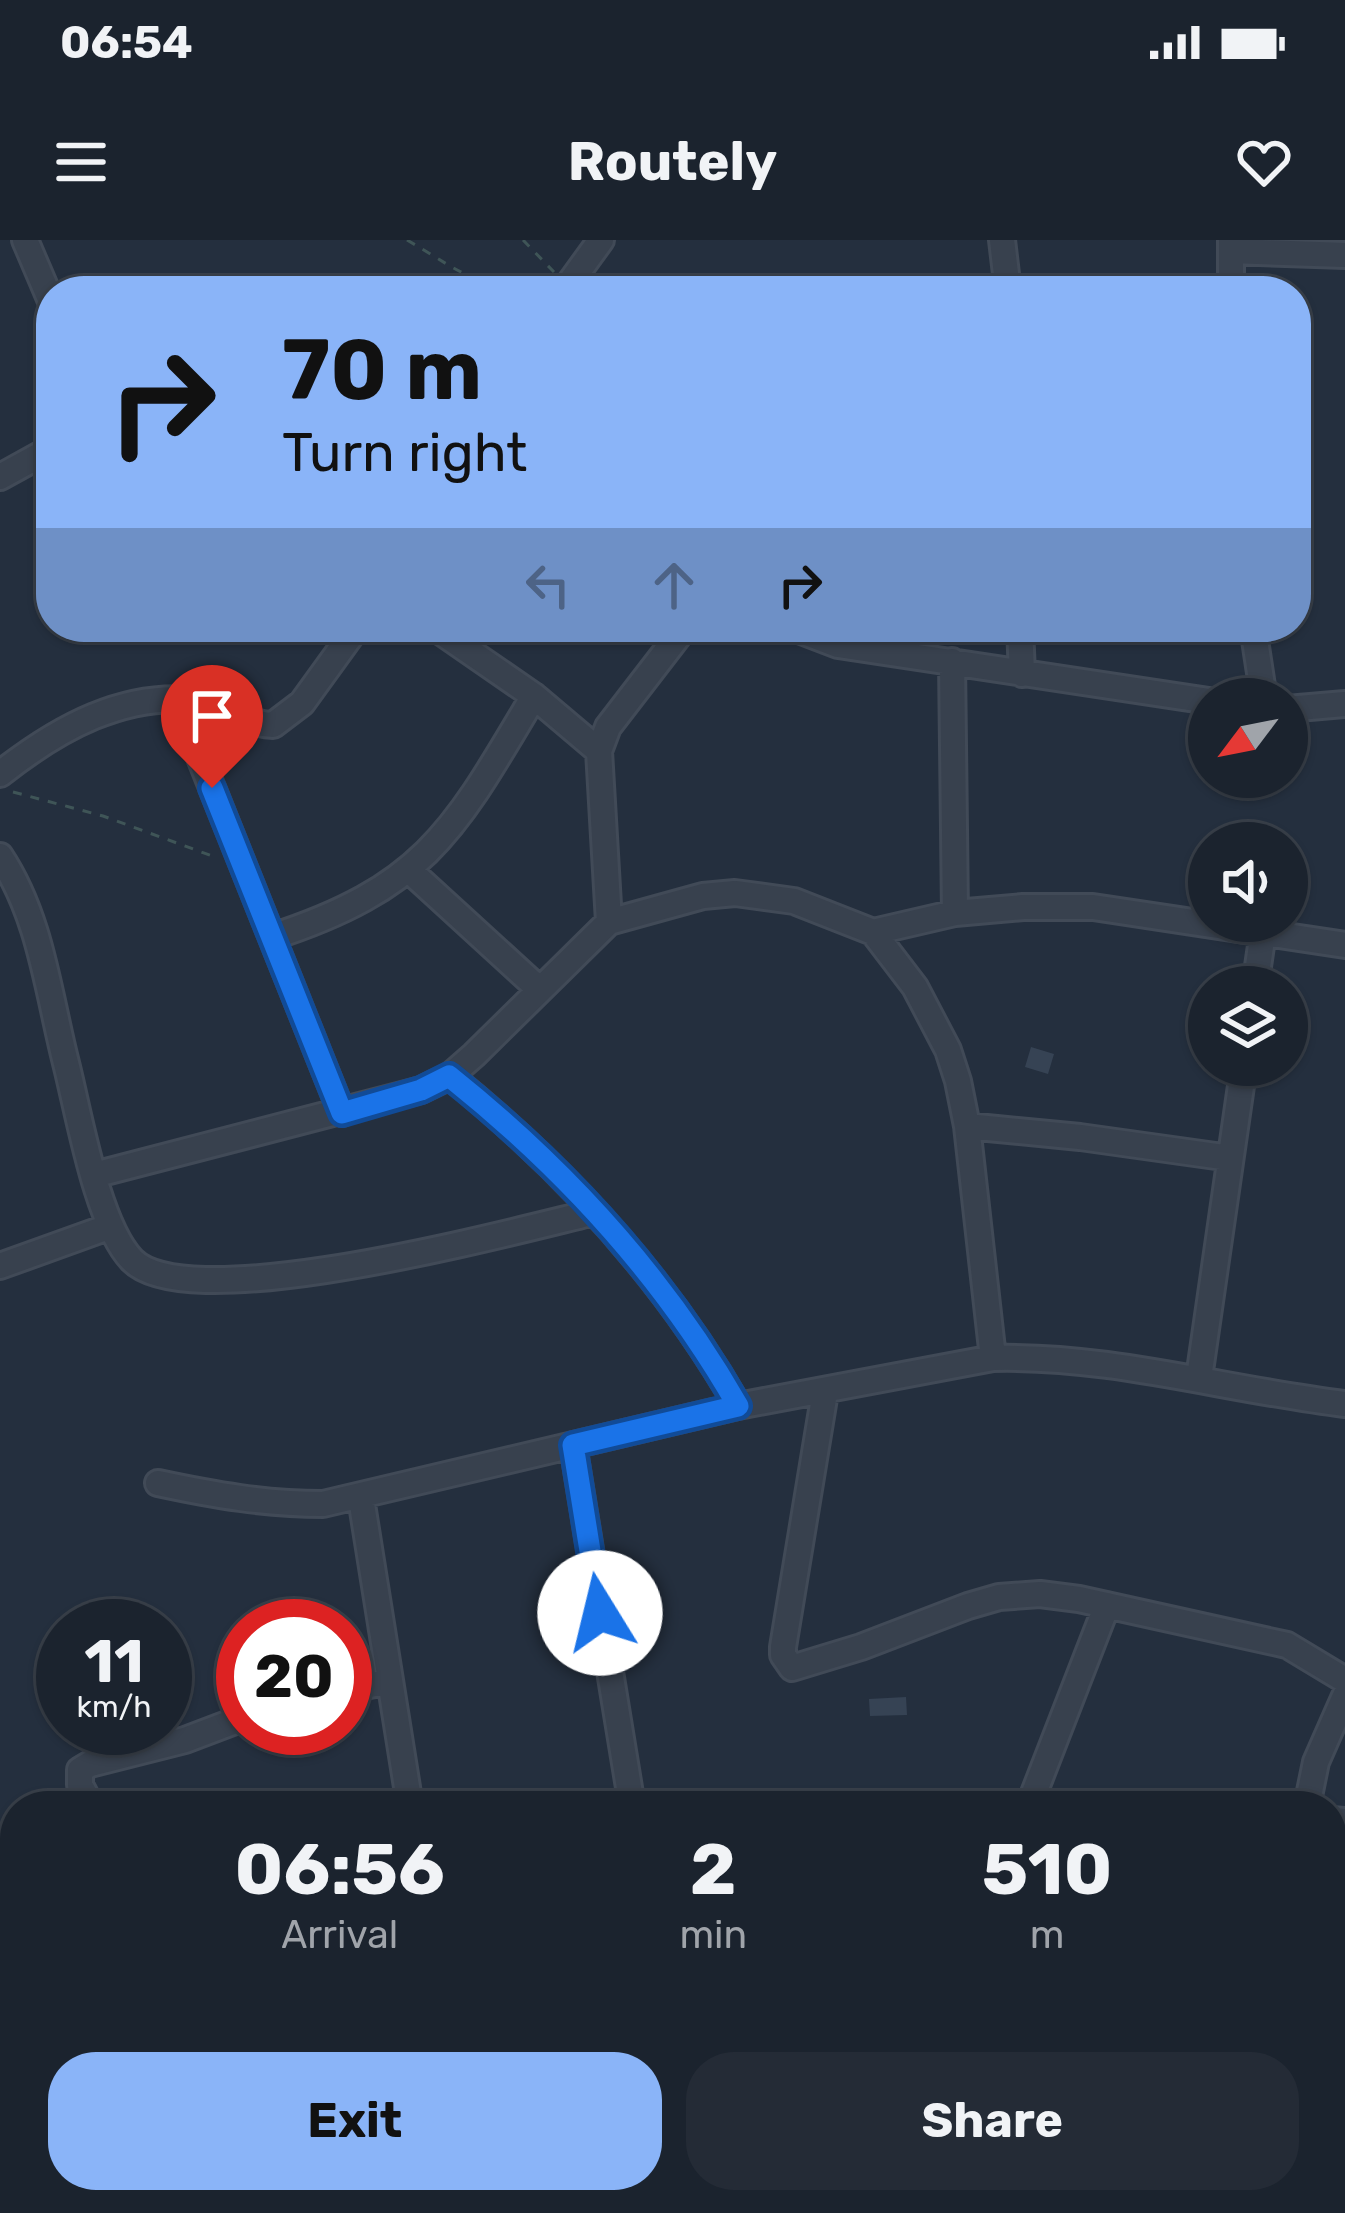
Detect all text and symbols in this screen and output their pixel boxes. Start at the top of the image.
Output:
text: 06:54 [60,16,193,69]
icon: menu [48,129,114,195]
icon: heart [1231,129,1297,195]
text: Routely [568,130,777,194]
text: 70 m [282,320,482,420]
icon: right [84,324,240,480]
text: Turn right [282,421,527,485]
icon: left [515,552,581,618]
icon: ahead [641,552,707,618]
icon: right [767,552,833,618]
pin [161,665,263,788]
north arrow [1188,678,1308,798]
map controls [1188,678,1308,1086]
icon: arrive [179,683,245,749]
button: sound [1188,822,1308,942]
button: layers [1188,966,1308,1086]
position arrow [537,1550,663,1676]
speed limit sign: 20 [216,1599,372,1755]
text: 11 [84,1626,144,1697]
text: km/h [77,1689,151,1725]
text: 06:56 [235,1827,445,1912]
text: 2 [690,1827,737,1912]
text: 510 [982,1827,1112,1912]
text: Arrival [281,1912,398,1958]
text: min [679,1912,747,1958]
text: m [1030,1912,1064,1958]
button: Exit [48,2052,662,2190]
button: Share [686,2052,1299,2190]

